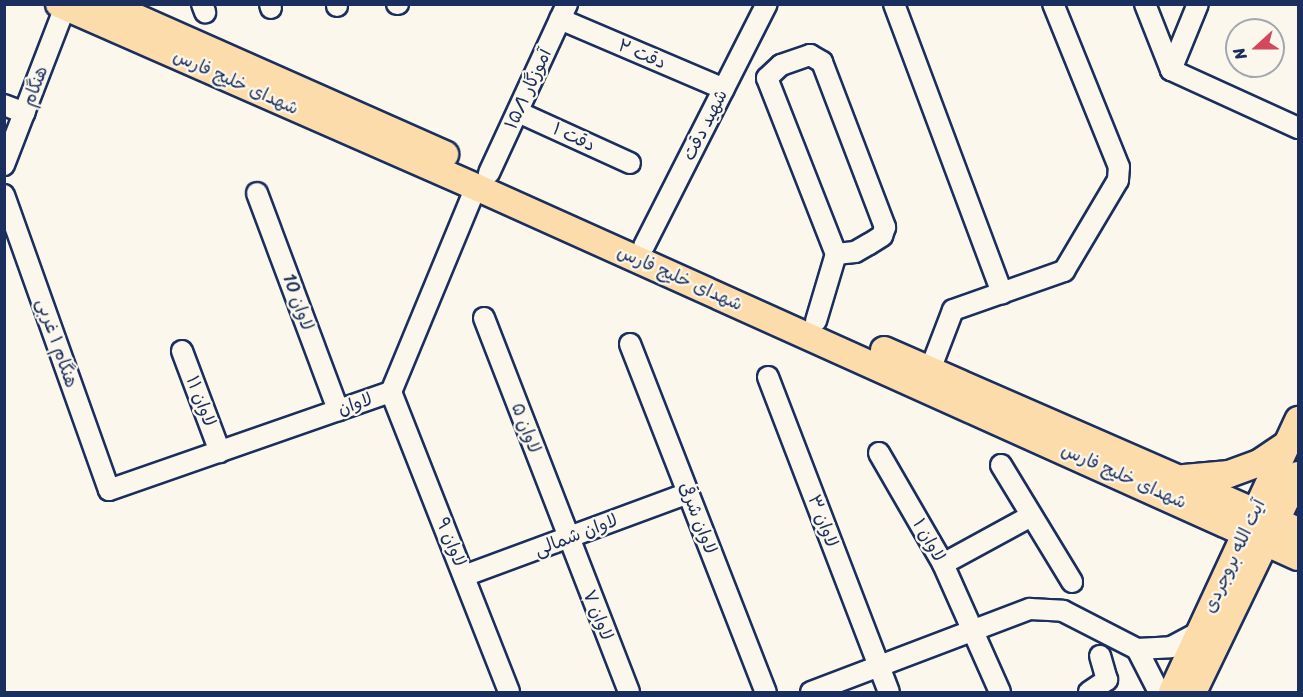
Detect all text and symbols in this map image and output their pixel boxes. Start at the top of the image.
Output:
north arrow [1225,18,1285,78]
street label: دقت ۲ [615,34,669,74]
text: N [1224,44,1255,64]
street label: شهدای خلیج فارس [170,45,302,119]
street label: آموزگار ۱۵/۱ [500,45,556,133]
street label: هنگام [17,63,53,109]
street label: شهید دقت [678,86,732,164]
street label: دقت ۱ [549,118,599,156]
street label: شهدای خلیج فارس [614,241,746,315]
street label: لاوان 10 [278,271,318,333]
street label: هنگام ۱ غربی [32,296,82,390]
street label: لاوان ۱۱ [181,373,221,429]
street label: لاوان [335,388,375,420]
street label: لاوان ۵ [507,400,545,456]
street label: شهدای خلیج فارس [1058,439,1190,513]
street label: لاوان شرقی [674,479,722,557]
street label: لاوان ۳ [803,492,843,550]
street label: آیت الله بروجردی [1198,496,1270,616]
street label: لاوان شمالی [531,509,621,561]
street label: لاوان ۹ [431,514,471,570]
street label: لاوان ۱ [908,515,950,565]
street label: لاوان ۷ [578,587,618,643]

